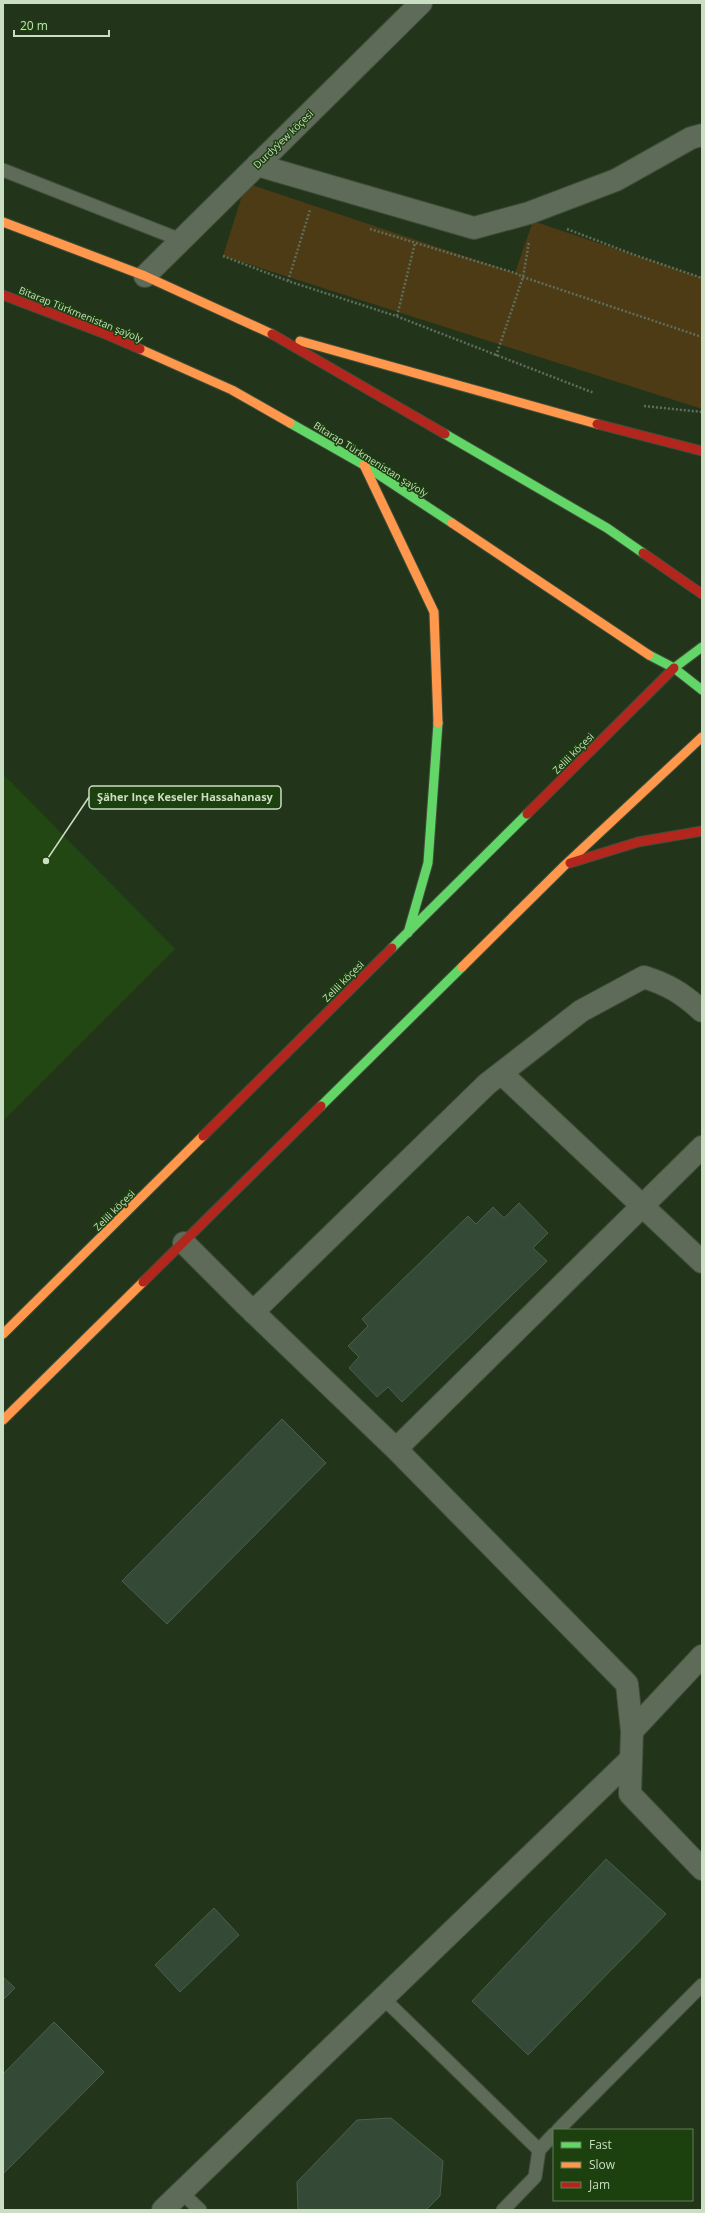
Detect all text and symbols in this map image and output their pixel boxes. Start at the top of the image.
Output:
scale bar [14,12,109,38]
text: 20 m [20,17,48,34]
street label: Durdyýew köçesi [250,107,316,171]
street label: Bitarap Türkmenistan şaýoly [17,283,146,346]
street label: Bitarap Türkmenistan şaýoly [311,418,432,501]
street label: Zelili köçesi [549,729,597,777]
callout: Şäher Inçe Keseler Hassahanasy [89,786,281,809]
text: Şäher Inçe Keseler Hassahanasy [97,789,274,804]
street label: Zelili köçesi [319,957,367,1005]
street label: Zelili köçesi [90,1186,138,1234]
legend [553,2129,693,2201]
text: Fast [589,2136,612,2153]
text: Slow [589,2156,616,2173]
text: Jam [588,2176,610,2193]

